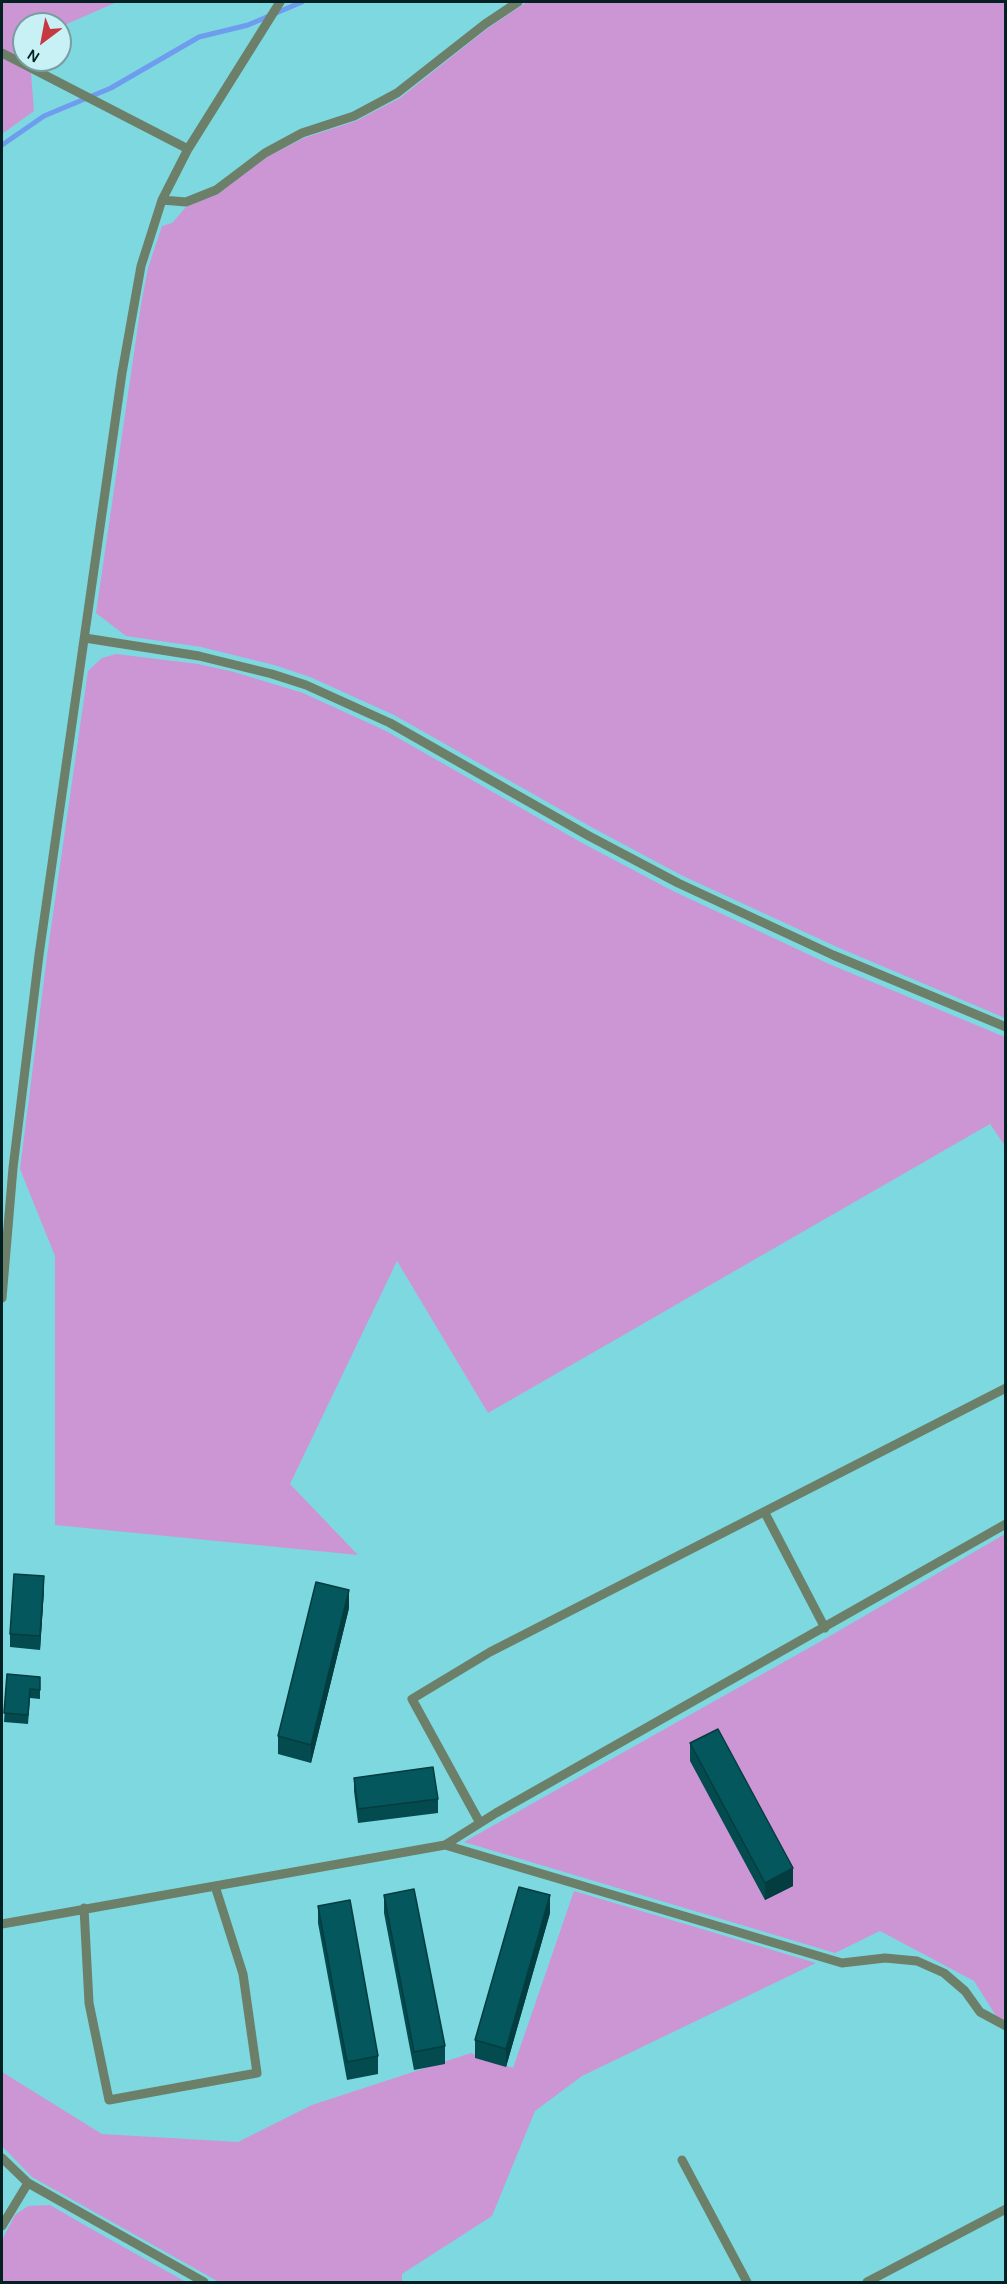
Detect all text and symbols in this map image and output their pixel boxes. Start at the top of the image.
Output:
north arrow [12,12,72,72]
text: N [23,45,43,67]

